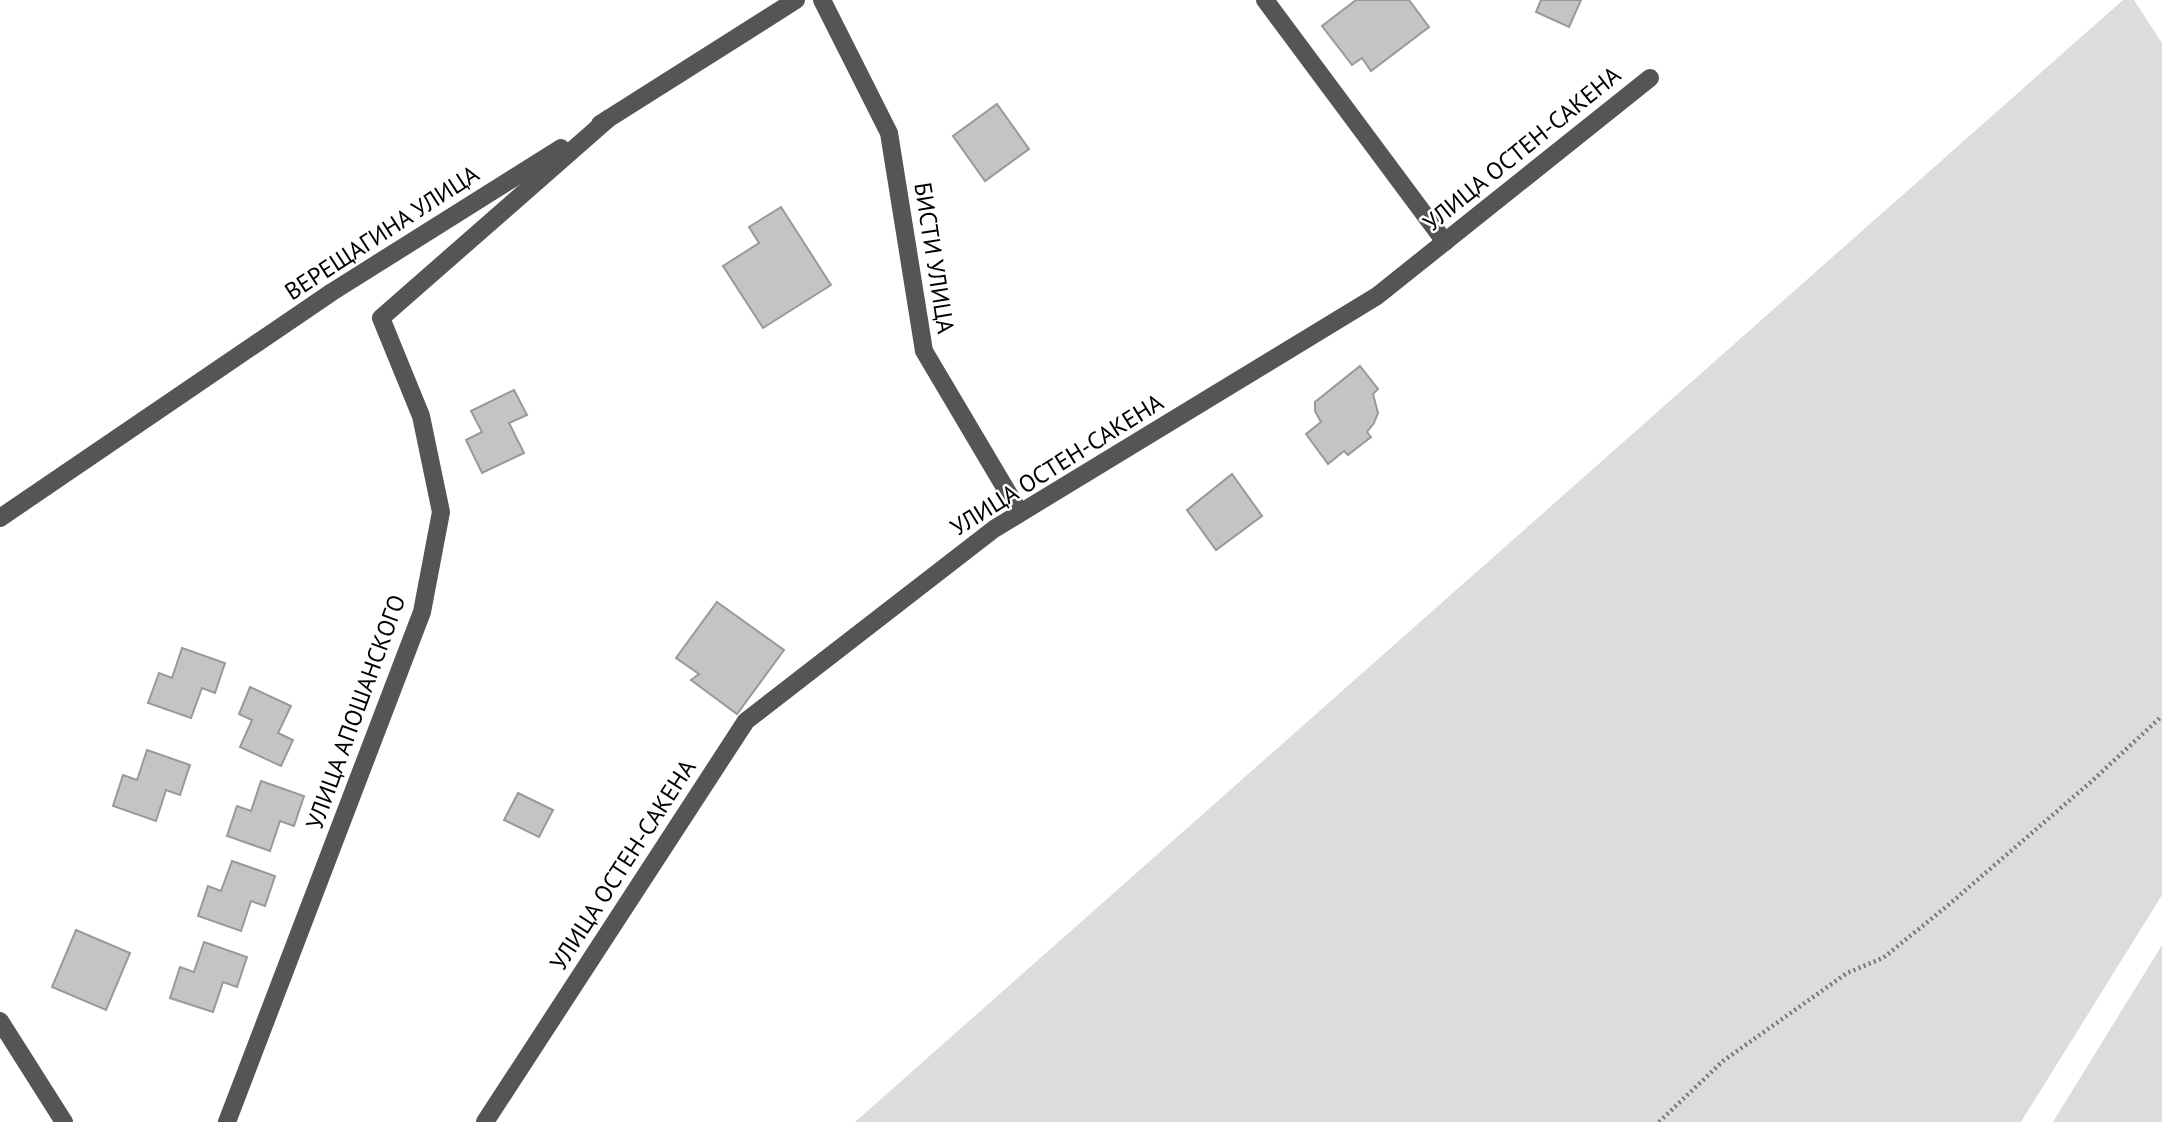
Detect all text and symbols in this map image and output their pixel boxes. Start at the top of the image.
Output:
street label: УЛИЦА ОСТЕН-САКЕНА [1417,59,1627,238]
street label: ВЕРЕЩАГИНА УЛИЦА [279,158,485,307]
street label: БИСТИ УЛИЦА [907,180,962,336]
street label: УЛИЦА ОСТЕН-САКЕНА [944,386,1169,543]
street label: УЛИЦА АПОШАНСКОГО [299,590,412,833]
street label: УЛИЦА ОСТЕН-САКЕНА [543,753,702,976]

